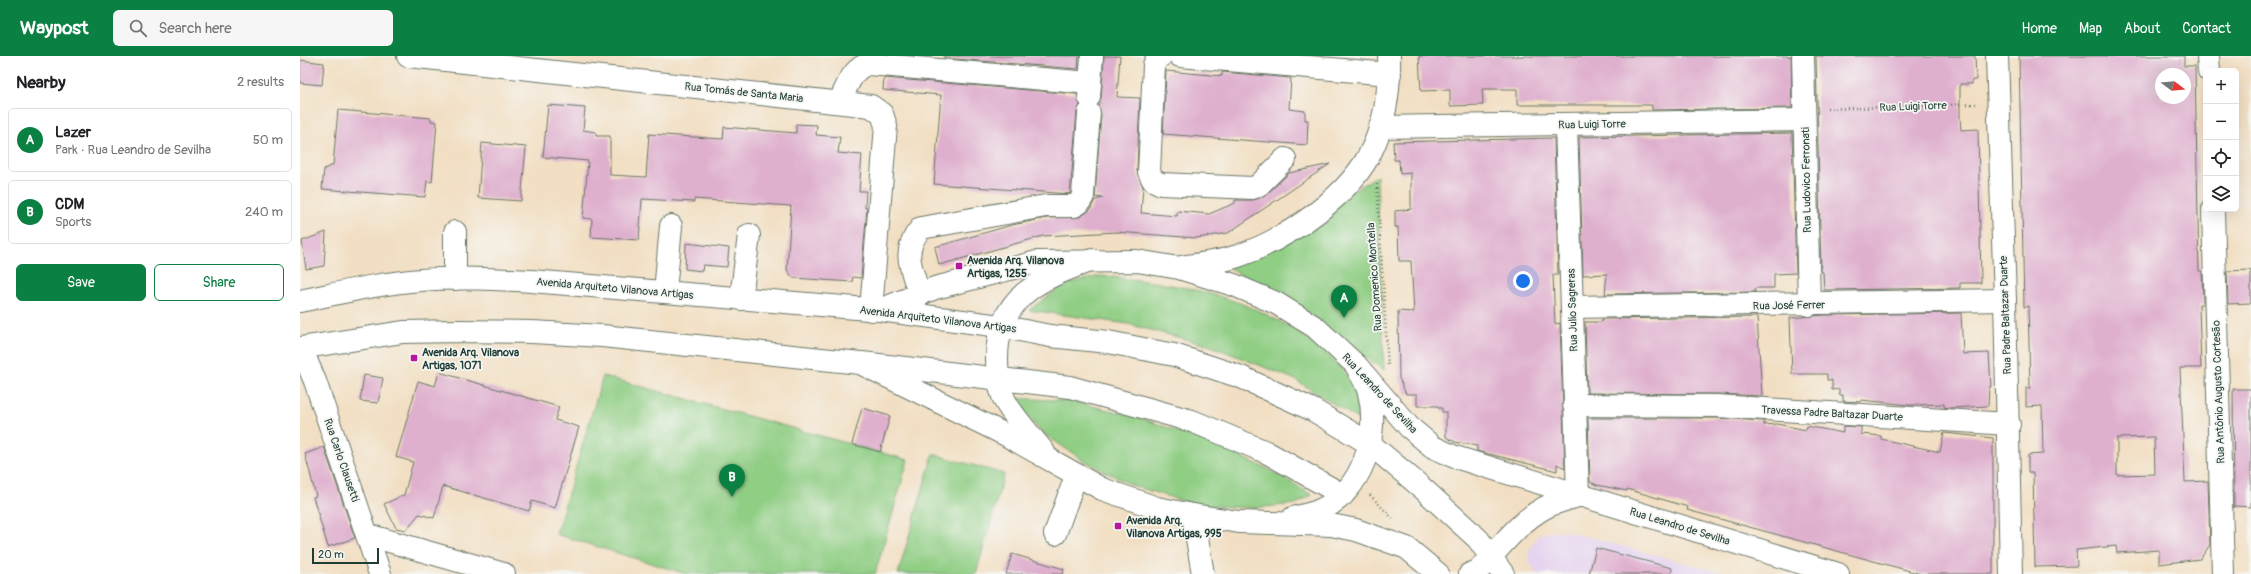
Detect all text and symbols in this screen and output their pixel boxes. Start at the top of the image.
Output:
search box [113,10,393,46]
text: Waypost [20,16,89,40]
icon: search [127,17,149,39]
text: Search here [159,19,232,38]
text: Home [2022,20,2057,37]
text: Map [2079,20,2102,37]
text: About [2124,20,2160,37]
text: Contact [2182,20,2231,37]
north arrow [2155,68,2191,104]
map controls [2203,68,2239,212]
button: + [2203,68,2239,104]
text: Nearby [16,72,65,93]
text: 2 results [237,74,284,90]
street label: Rua Tomás de Santa Maria [684,80,804,105]
street label: Rua Luigi Torre [1879,99,1948,114]
button: − [2203,104,2239,140]
street label: Rua Luigi Torre [1558,117,1626,132]
text: Lazer [55,123,91,142]
street label: Rua Ludovico Ferronati [1799,127,1814,233]
text: A [26,132,34,148]
text: 50 m [253,132,283,148]
button: locate [2203,140,2239,176]
text: Park · Rua Leandro de Sevilha [55,142,211,158]
button: layers [2203,176,2239,212]
text: CDM [55,195,84,214]
text: B [26,204,34,220]
text: 240 m [245,204,283,220]
text: Sports [55,214,91,230]
street label: Rua Domenico Montella [1364,222,1385,332]
place label: Avenida Arq. Vilanova Artigas, 1255 [967,254,1064,280]
street label: Rua Padre Baltazar Duarte [1997,255,2014,375]
marker: Avenida Arq. Vilanova Artigas, 1255 [954,261,964,271]
button: Save [16,264,146,301]
button: Share [154,264,284,301]
street label: Rua Julio Sagreras [1565,268,1580,352]
your location [1513,271,1533,291]
street label: Avenida Arquiteto Vilanova Artigas [536,275,694,302]
pin: A [1331,285,1357,318]
street label: Rua José Ferrer [1753,298,1825,313]
street label: Avenida Arquiteto Vilanova Artigas [859,303,1017,336]
street label: Rua Antônio Augusto Cortesão [2209,320,2228,464]
place label: Avenida Arq. Vilanova Artigas, 1071 [422,346,519,372]
street label: Rua Leandro de Sevilha [1339,351,1420,436]
marker: Avenida Arq. Vilanova Artigas, 1071 [409,353,419,363]
street label: Travessa Padre Baltazar Duarte [1761,403,1904,424]
street label: Rua Carlo Clausetti [321,417,362,504]
pin: B [719,464,745,497]
street label: Rua Leandro de Sevilha [1628,505,1732,548]
place label: Avenida Arq. Vilanova Artigas, 995 [1126,514,1222,540]
marker: Avenida Arq. Vilanova Artigas, 995 [1113,521,1123,531]
scale bar [312,546,379,565]
text: 20 m [318,548,344,561]

